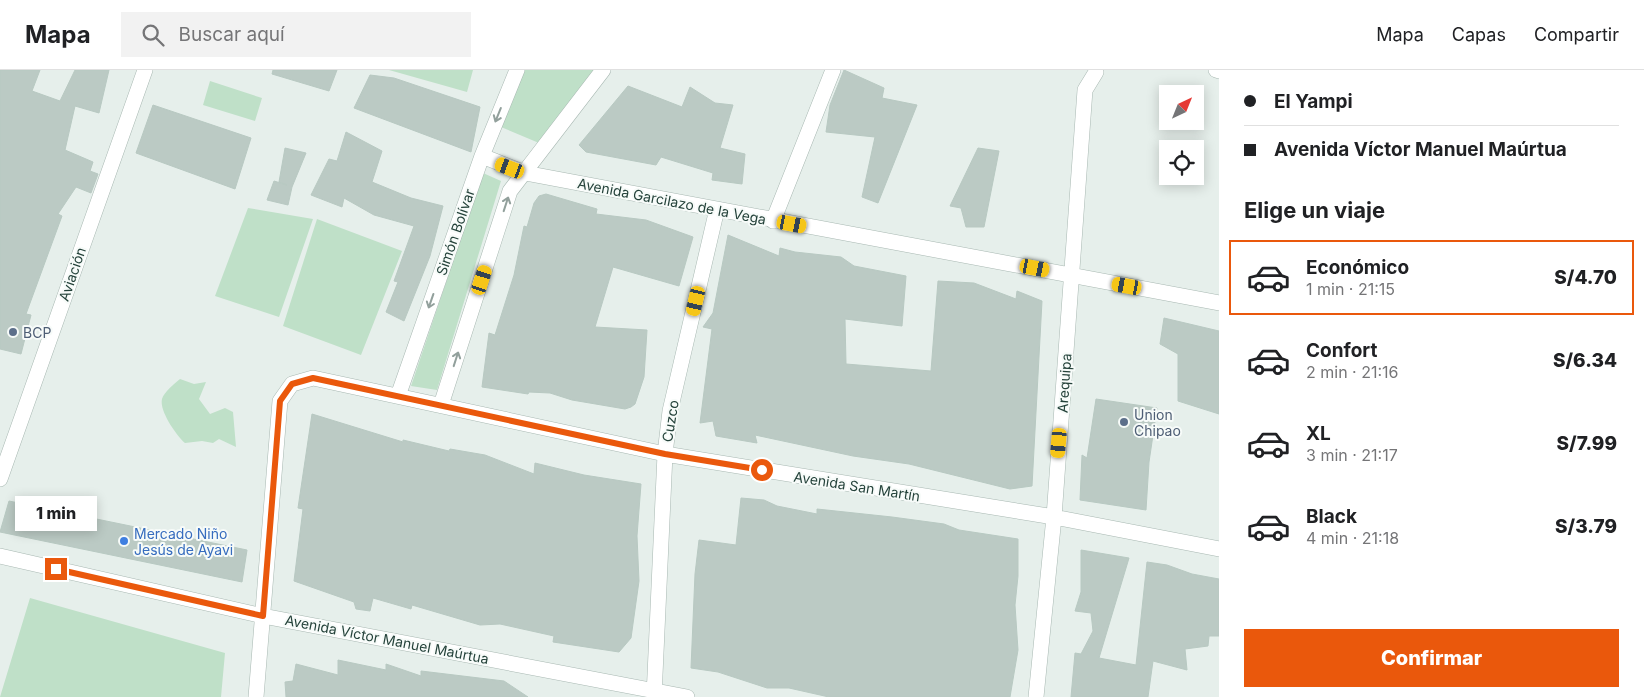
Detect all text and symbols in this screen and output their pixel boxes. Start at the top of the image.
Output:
search box [121,12,471,57]
text: Mapa [25,20,91,49]
icon: search [139,21,167,49]
text: Buscar aquí [179,23,285,46]
text: Mapa [1376,24,1424,45]
text: Capas [1452,24,1506,45]
text: Compartir [1534,24,1619,45]
north arrow [1159,85,1204,130]
map controls [1159,85,1204,185]
text: El Yampi [1274,90,1353,113]
one-way arrow [493,107,503,122]
text: Avenida Víctor Manuel Maúrtua [1274,138,1567,161]
button: locate [1159,140,1204,185]
car [493,156,526,180]
street label: Avenida Garcilazo de la Vega [576,174,768,228]
street label: Simón Bolívar [432,186,478,278]
one-way arrow [502,197,511,213]
text: Elige un viaje [1244,197,1385,223]
car [775,214,808,234]
street label: Aviación [55,245,89,303]
icon: car [1246,255,1291,300]
text: Económico [1306,256,1409,279]
car [1018,258,1051,278]
car [470,263,493,297]
text: S/4.70 [1554,266,1617,289]
car [1110,276,1143,296]
text: 1 min · 21:15 [1306,279,1395,299]
car [685,285,706,317]
one-way arrow [426,293,435,308]
place label: BCP [23,324,51,341]
marker: BCP [7,326,19,338]
icon: car [1246,338,1291,383]
text: Confort [1306,339,1377,362]
text: S/6.34 [1553,349,1617,372]
one-way arrow [452,352,461,367]
street label: Arequipa [1053,353,1075,413]
text: 2 min · 21:16 [1306,362,1399,382]
street label: Cuzco [658,399,682,443]
place label: Union Chipao [1134,406,1181,439]
marker: Union Chipao [1118,416,1130,428]
icon: car [1246,421,1291,466]
text: XL [1306,422,1331,445]
car [1050,427,1067,459]
text: S/7.99 [1557,432,1617,455]
text: 3 min · 21:17 [1306,445,1398,465]
route start [751,459,773,481]
street label: Avenida San Martín [793,468,921,504]
callout: 1 min [15,496,97,532]
text: 1 min [36,503,76,523]
icon: car [1246,504,1291,549]
text: Black [1306,505,1357,528]
text: S/3.79 [1555,515,1617,538]
place label: Mercado Niño Jesús de Ayavi [134,525,233,558]
text: 4 min · 21:18 [1306,528,1399,548]
marker: Mercado Niño Jesús de Ayavi [118,535,130,547]
route end [45,558,67,580]
street label: Avenida Víctor Manuel Maúrtua [284,611,490,667]
button: Confirmar [1244,629,1619,687]

